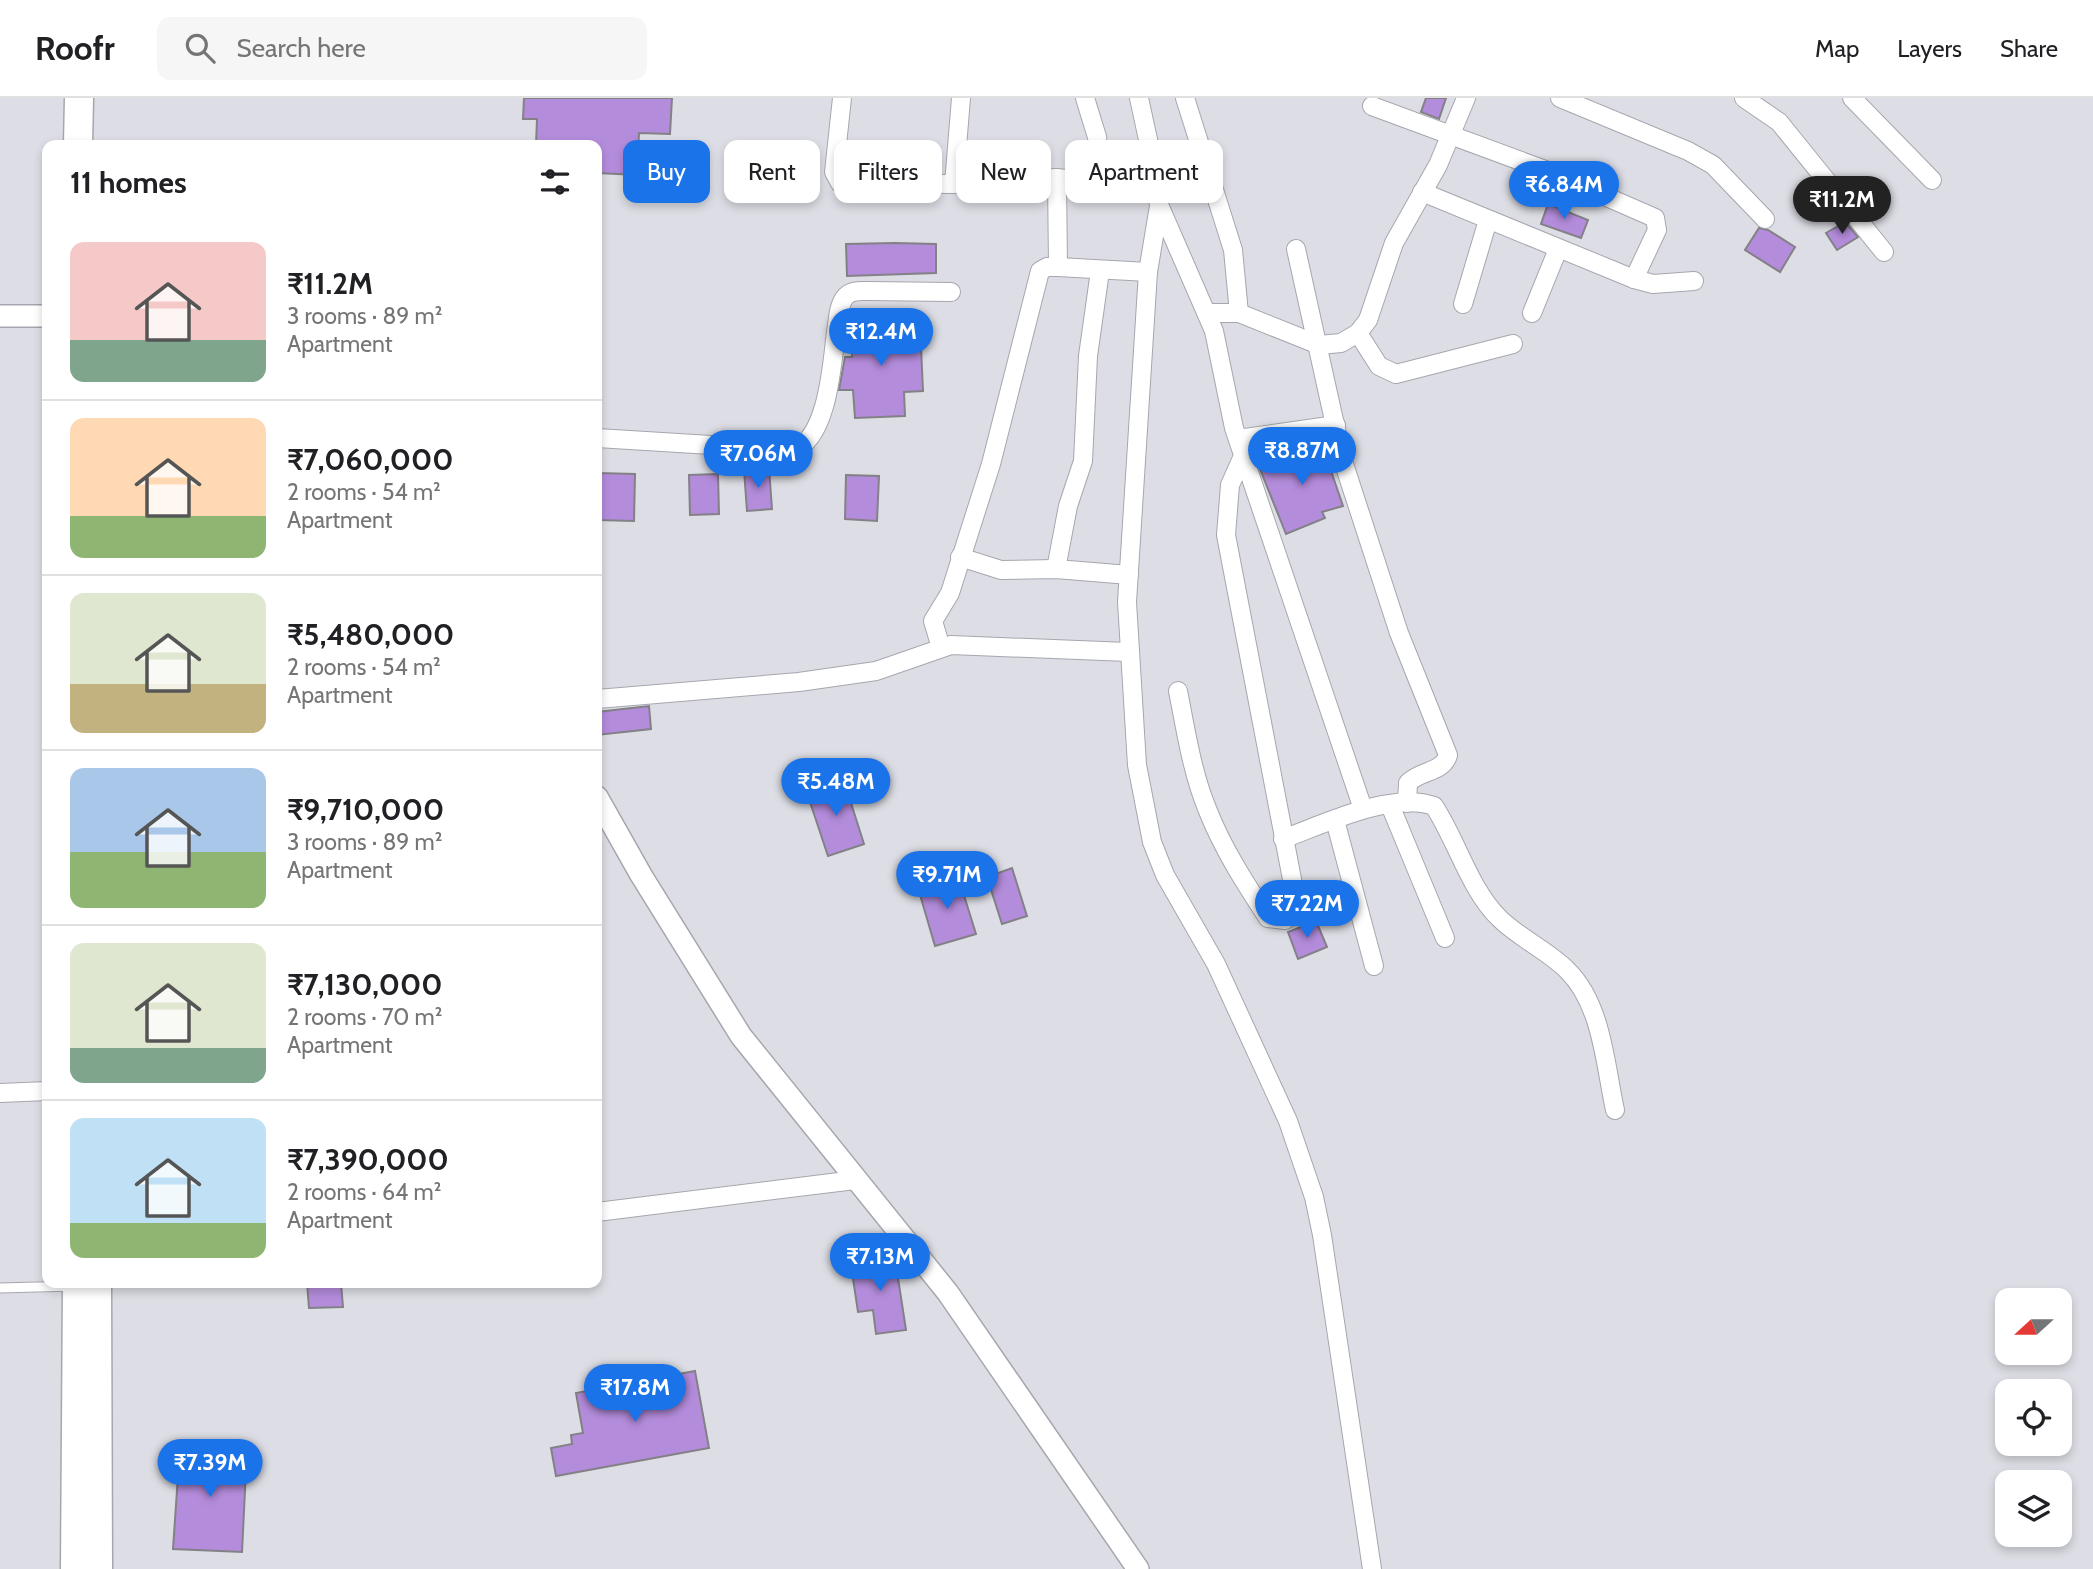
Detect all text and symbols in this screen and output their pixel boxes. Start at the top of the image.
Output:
search box [157,17,647,80]
text: Roofr [35,28,115,68]
icon: search [181,29,219,67]
text: Search here [237,32,366,64]
text: Map [1815,34,1859,63]
text: Layers [1897,34,1962,63]
text: Share [2000,34,2058,63]
chip: Buy [623,140,710,203]
chip: Rent [724,140,820,203]
chip: Filters [834,140,942,203]
chip: New [956,140,1051,203]
chip: Apartment [1065,140,1223,203]
pin: ₹6.84M [1507,162,1621,221]
icon: filters [536,163,574,201]
text: 11 homes [70,164,187,201]
text: ₹6.84M [1525,170,1603,198]
pin: ₹11.2M [1785,176,1899,236]
text: ₹11.2M [1809,185,1875,213]
text: ₹11.2M [287,265,373,302]
icon: home [126,270,210,354]
text: 3 rooms · 89 m² [287,302,442,330]
pin: ₹12.4M [824,308,938,368]
text: ₹12.4M [845,317,917,345]
text: Apartment [287,330,392,358]
pin: ₹8.87M [1245,428,1359,487]
pin: ₹7.06M [701,430,815,490]
text: ₹8.87M [1264,436,1340,464]
text: ₹7.06M [720,439,796,467]
text: ₹7,060,000 [287,441,453,478]
icon: home [126,446,210,530]
text: 2 rooms · 54 m² [287,478,441,506]
text: Apartment [287,506,392,534]
text: ₹5,480,000 [287,616,454,653]
icon: home [126,621,210,705]
text: 2 rooms · 54 m² [287,653,441,681]
text: Apartment [287,681,392,709]
pin: ₹5.48M [779,758,893,818]
text: ₹5.48M [797,767,875,795]
text: ₹9,710,000 [287,791,444,828]
icon: home [126,796,210,880]
text: 3 rooms · 89 m² [287,828,442,856]
pin: ₹9.71M [890,852,1004,911]
text: Apartment [287,856,392,884]
text: ₹9.71M [912,860,982,888]
pin: ₹7.22M [1250,880,1364,940]
text: ₹7.22M [1271,889,1343,917]
text: ₹7,130,000 [287,966,442,1003]
icon: home [126,971,210,1055]
text: 2 rooms · 70 m² [287,1003,442,1031]
text: Apartment [287,1031,392,1059]
text: ₹7,390,000 [287,1141,449,1178]
icon: home [126,1146,210,1230]
text: 2 rooms · 64 m² [287,1178,441,1206]
text: Apartment [287,1206,392,1234]
pin: ₹7.13M [823,1234,937,1293]
text: ₹7.13M [846,1242,914,1270]
north arrow [1995,1288,2072,1365]
map controls [1995,1288,2072,1547]
pin: ₹17.8M [578,1364,692,1424]
text: ₹17.8M [600,1373,670,1401]
button: locate [1995,1379,2072,1456]
pin: ₹7.39M [153,1440,267,1499]
text: ₹7.39M [174,1448,246,1476]
button: layers [1995,1470,2072,1547]

